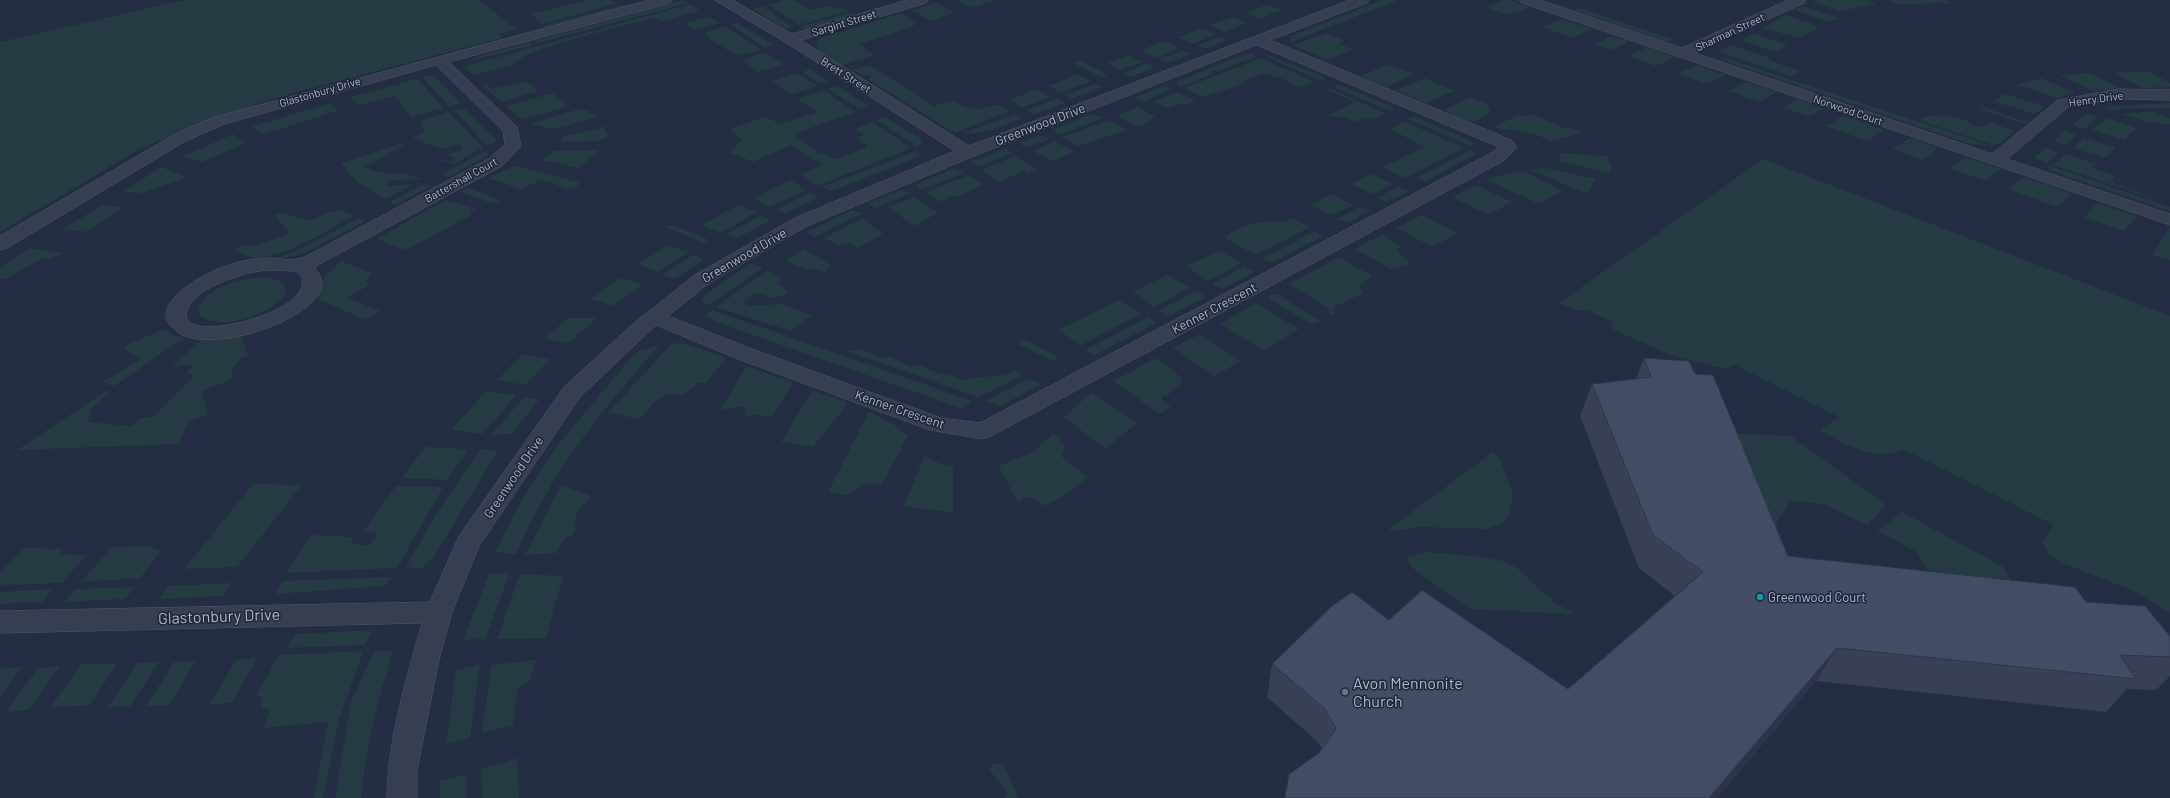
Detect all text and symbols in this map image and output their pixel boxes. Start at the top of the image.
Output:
street label: Sargint Street [810,7,878,38]
street label: Sharman Street [1693,10,1766,53]
street label: Brett Street [819,54,874,95]
street label: Glastonbury Drive [278,74,362,109]
street label: Henry Drive [2068,88,2124,109]
street label: Norwood Court [1812,92,1885,127]
street label: Greenwood Drive [993,99,1087,149]
street label: Battershall Court [422,154,499,205]
street label: Greenwood Drive [699,224,789,286]
street label: Kenner Crescent [1169,279,1259,337]
street label: Kenner Crescent [853,386,947,432]
street label: Greenwood Drive [480,433,546,521]
place label: Greenwood Court [1768,589,1866,605]
marker: Greenwood Court [1755,592,1765,602]
street label: Glastonbury Drive [158,604,280,627]
place label: Avon Mennonite Church [1353,673,1463,710]
marker: Avon Mennonite Church [1340,687,1350,697]

